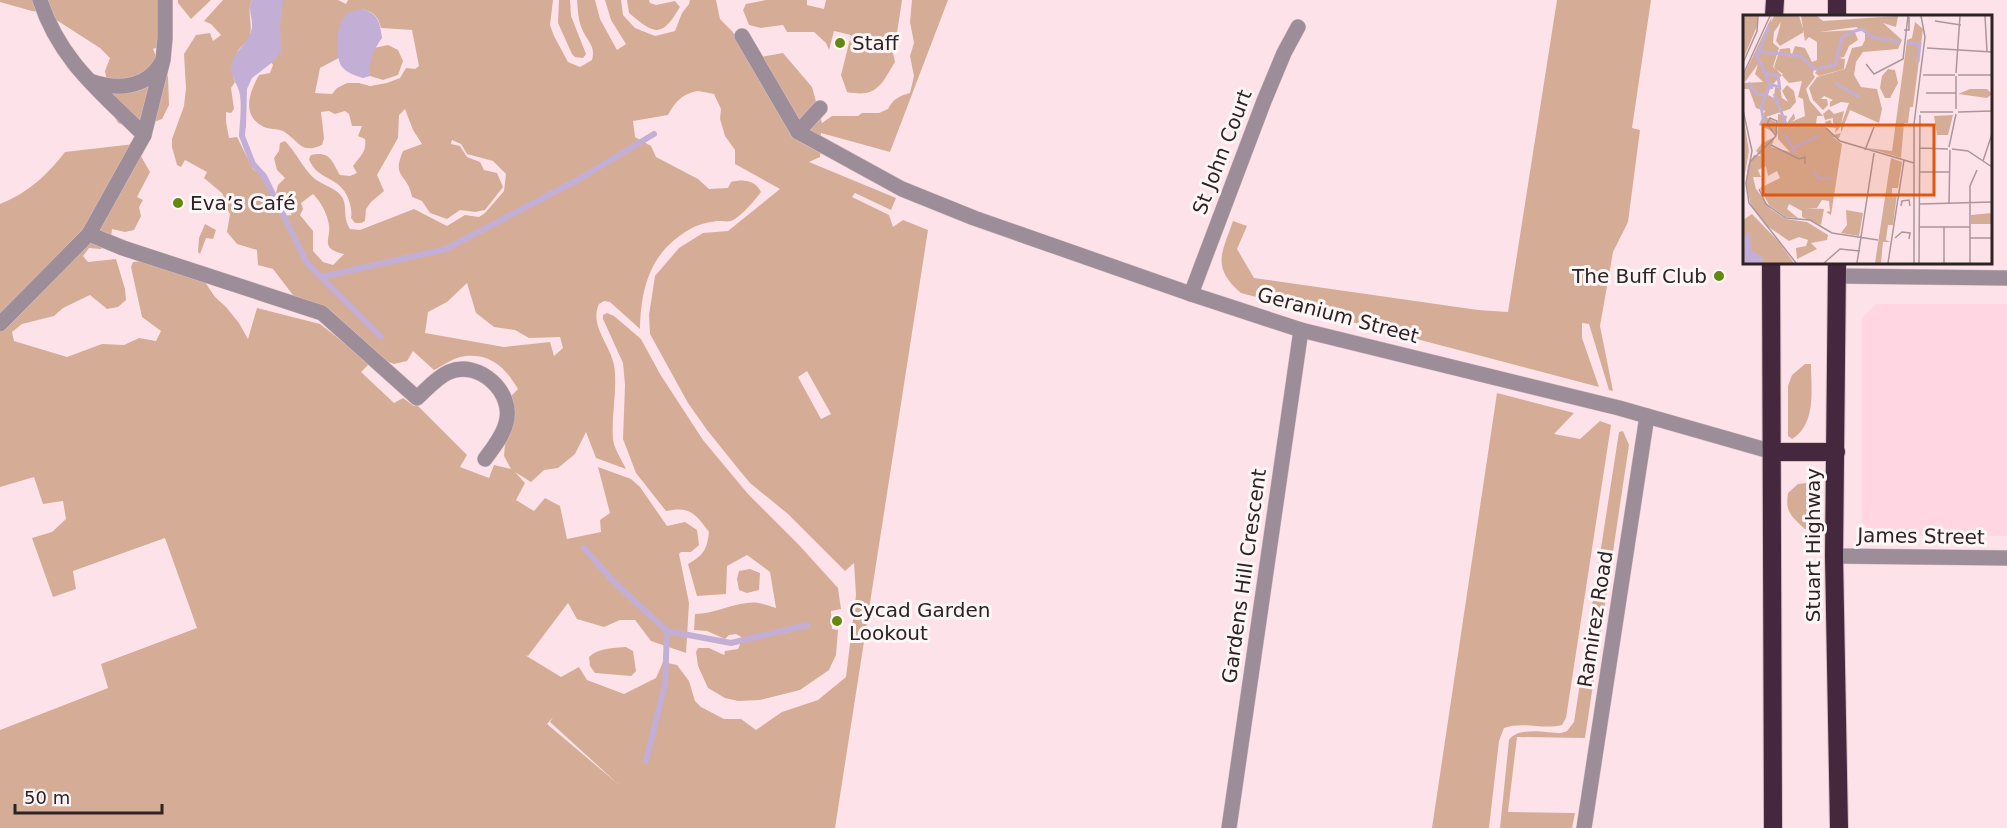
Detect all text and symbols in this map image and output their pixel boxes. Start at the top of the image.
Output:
inset map [1743,15,1992,264]
place label: Staff [852,31,900,55]
marker: Staff [833,36,847,50]
street label: St John Court [1187,86,1257,218]
place label: Eva’s Café [190,191,295,215]
marker: Eva’s Café [171,196,185,210]
place label: The Buff Club [1571,264,1707,288]
marker: The Buff Club [1712,269,1726,283]
street label: Geranium Street [1255,282,1421,348]
street label: Gardens Hill Crescent [1217,467,1271,685]
street label: Stuart Highway [1801,468,1825,622]
street label: James Street [1855,523,1985,549]
street label: Ramirez Road [1572,549,1618,689]
place label: Cycad Garden Lookout [849,598,990,645]
marker: Cycad Garden Lookout [830,614,844,628]
scale bar [15,777,162,815]
text: 50 m [24,787,70,808]

